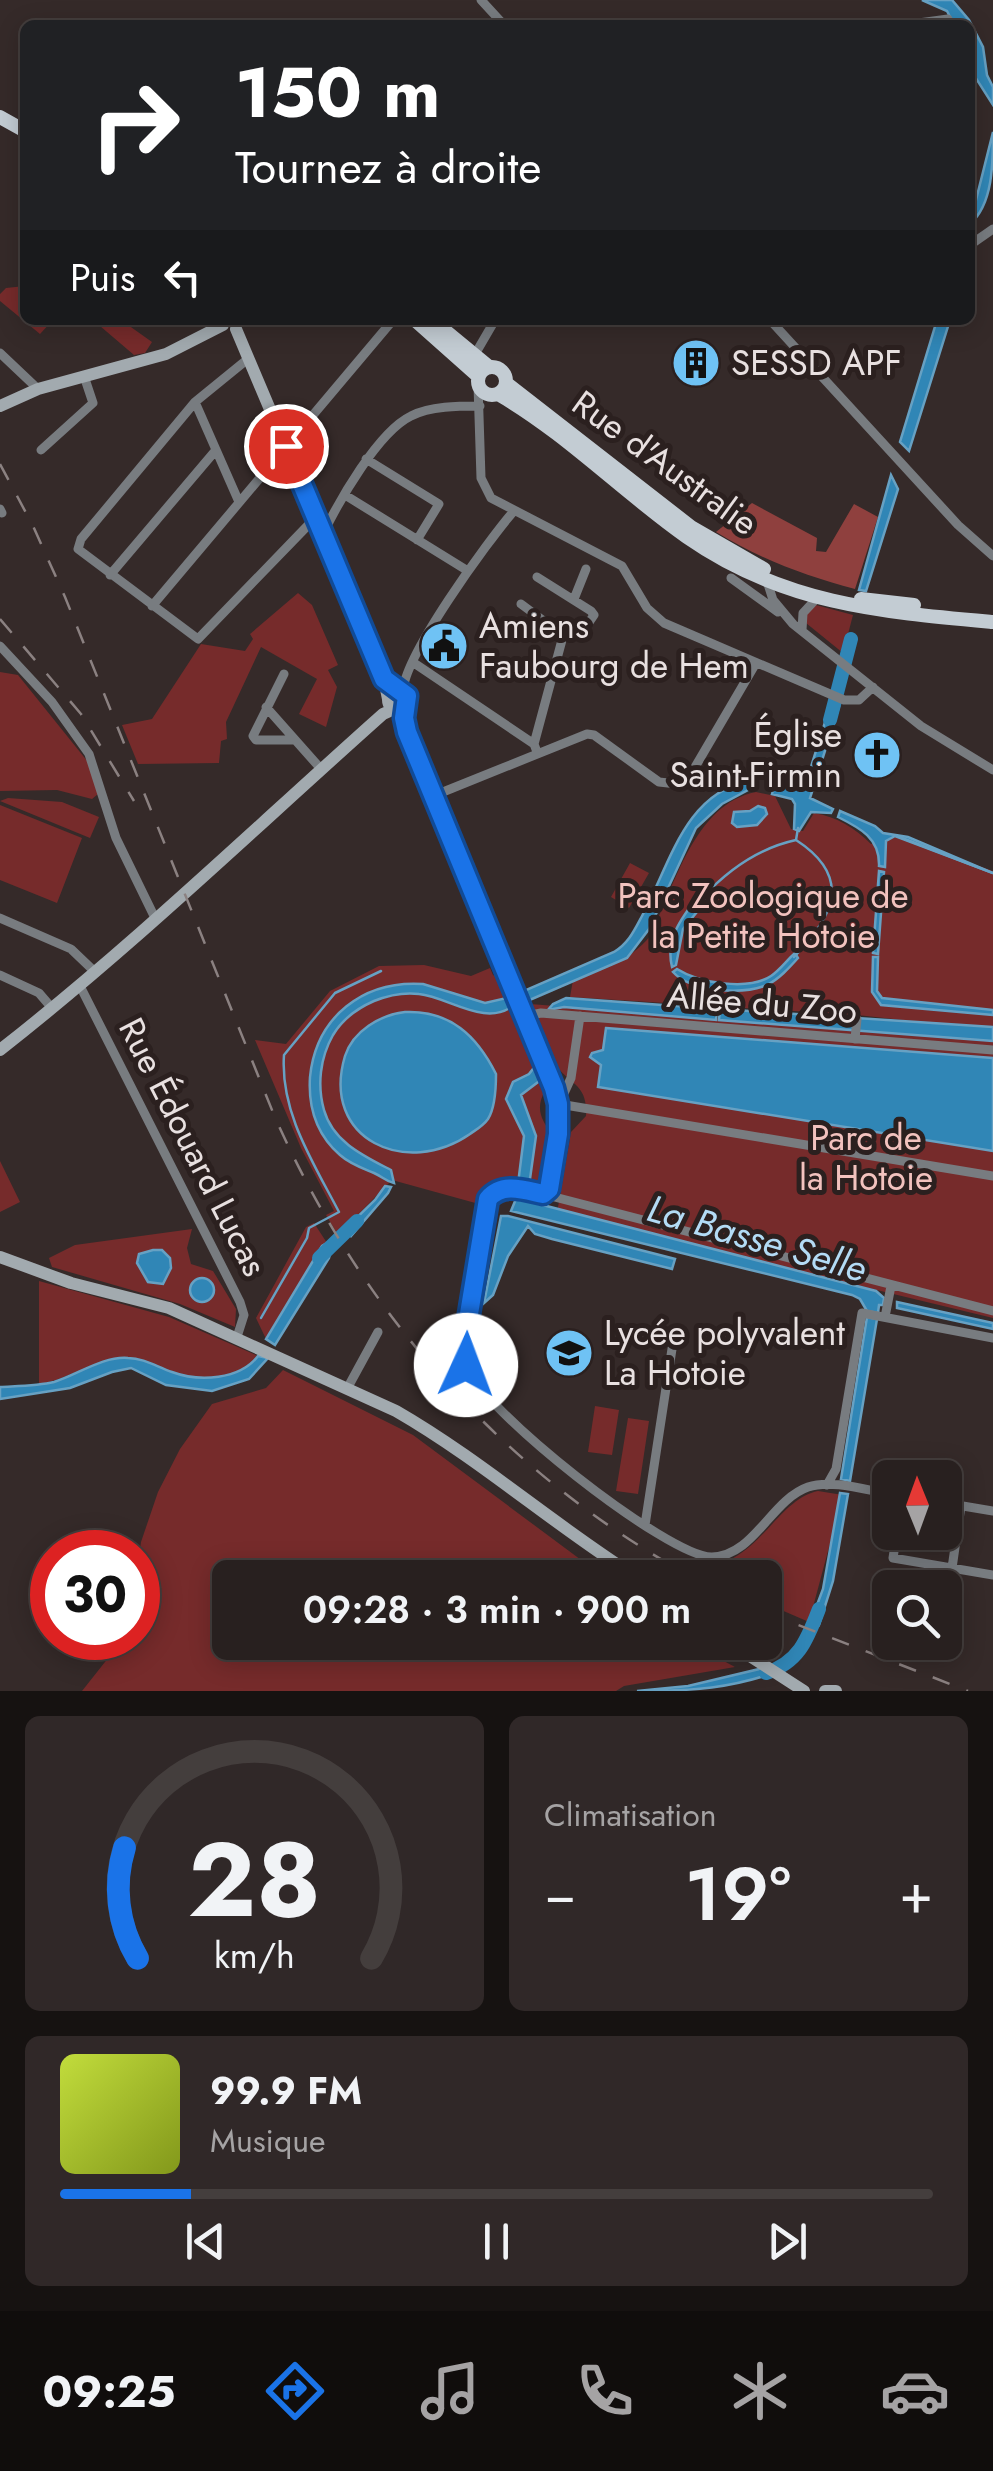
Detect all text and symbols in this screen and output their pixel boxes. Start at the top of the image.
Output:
text: 150 m [235,42,441,143]
icon: right [70,60,200,190]
text: Tournez à droite [235,135,541,200]
text: Puis [70,250,135,305]
icon: left [155,250,210,305]
building icon: SESSD APF [670,337,722,389]
place label: SESSD APF [731,338,902,388]
street label: Rue d'Australie [562,379,768,547]
pin [244,404,329,489]
icon: arrive [259,419,314,474]
place label: Amiens Faubourg de Hem [479,601,749,691]
public building icon: Amiens Faubourg de Hem [418,620,470,672]
place label: Église Saint-Firmin [669,710,842,800]
church icon: Église Saint-Firmin [851,729,903,781]
park label: Parc Zoologique de la Petite Hotoie [618,871,908,961]
street label: Allée du Zoo [665,970,859,1036]
street label: Rue Édouard Lucas [106,1009,280,1285]
park label: Parc de la Hotoie [799,1113,933,1203]
water label: La Basse Selle [641,1180,873,1296]
place label: Lycée polyvalent La Hotoie [604,1308,845,1398]
position arrow [414,1313,518,1417]
school or university icon: Lycée polyvalent La Hotoie [543,1327,595,1379]
north arrow [872,1460,962,1550]
map controls [872,1460,962,1660]
speed limit sign: 30 [30,1530,160,1660]
button: search [872,1570,962,1660]
text: 09:28 · 3 min · 900 m [303,1582,691,1637]
text: Climatisation [544,1792,717,1838]
text: 28 [188,1805,321,1955]
text: 19° [684,1840,791,1948]
text: − [544,1854,576,1934]
text: + [899,1854,933,1934]
text: km/h [214,1930,295,1981]
text: 99.9 FM [210,2063,362,2118]
text: Musique [210,2118,325,2164]
icon: previous [178,2214,233,2269]
icon: pause [469,2214,524,2269]
icon: next [760,2214,815,2269]
icon: directions [260,2356,330,2426]
icon: music [415,2356,485,2426]
icon: phone [570,2356,640,2426]
icon: climate [725,2356,795,2426]
icon: car [880,2356,950,2426]
text: 09:25 [43,2359,175,2424]

